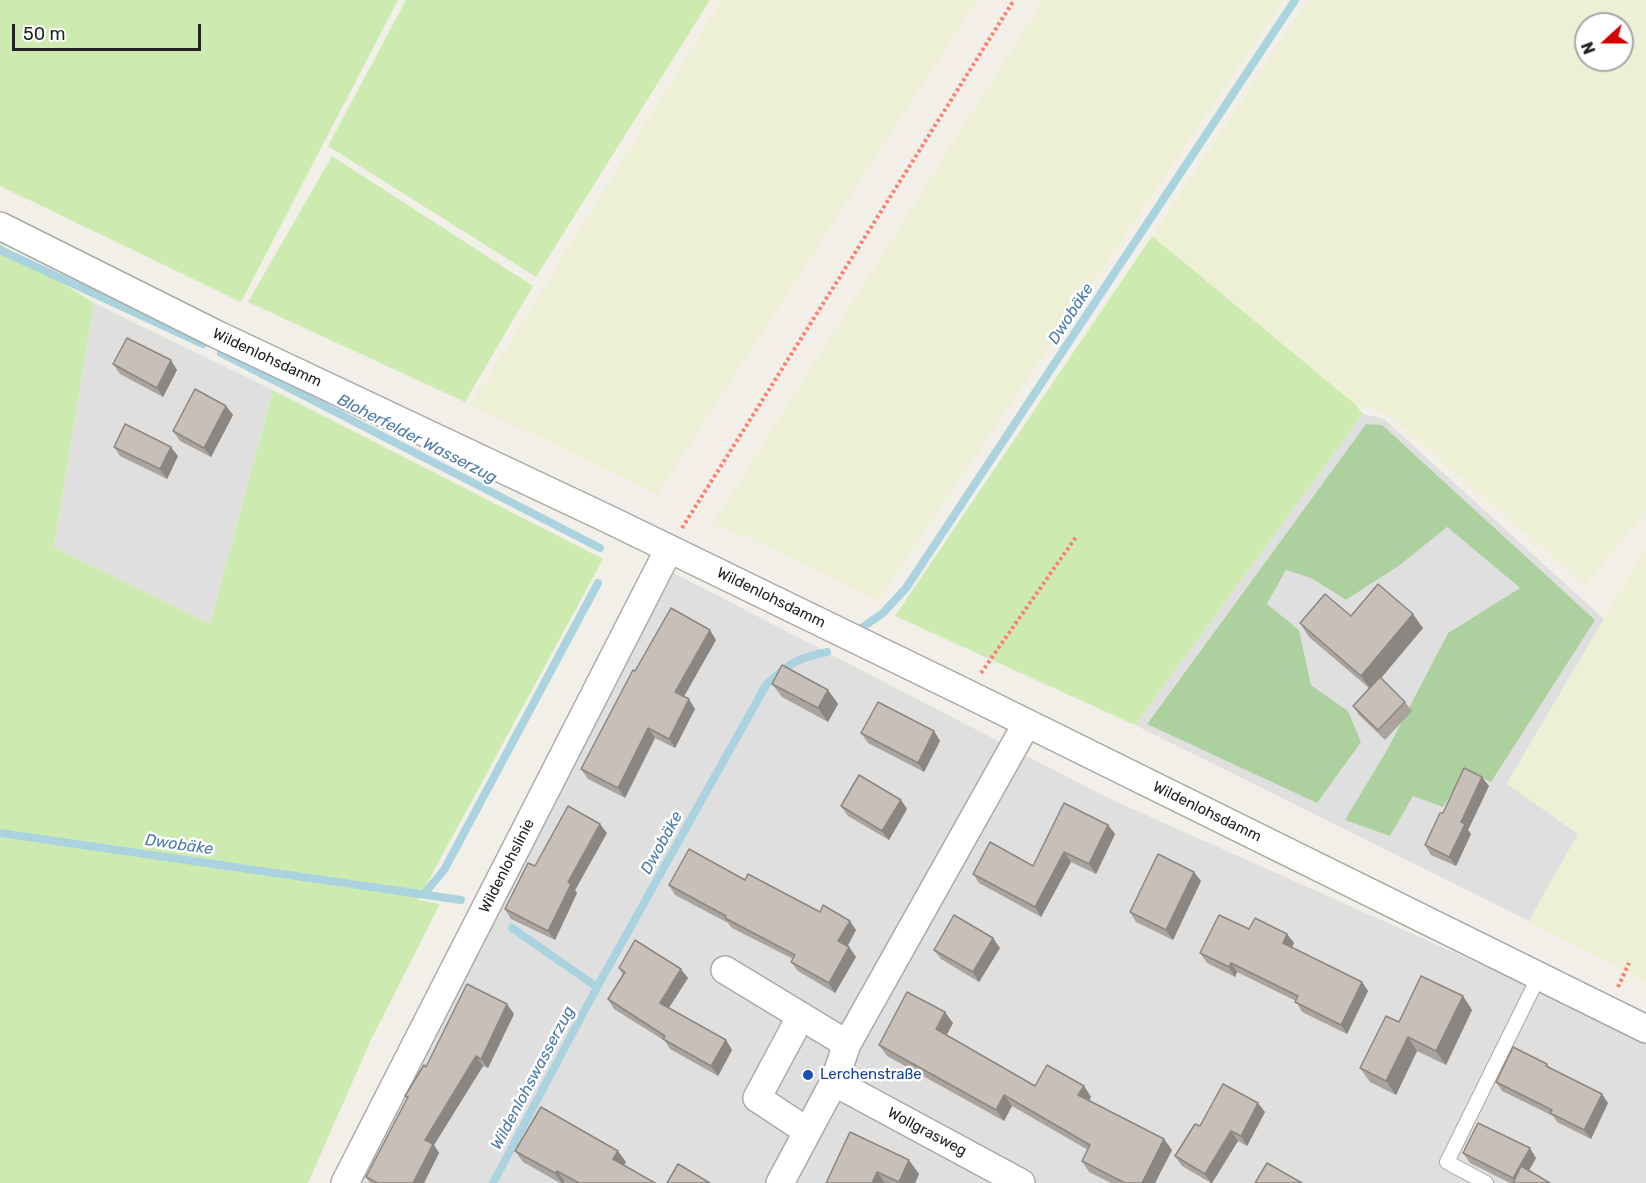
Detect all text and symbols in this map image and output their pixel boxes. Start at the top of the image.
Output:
scale bar [15,12,204,50]
north arrow [1574,12,1634,72]
text: 50 m [23,23,66,45]
text: N [1578,39,1600,57]
water label: Dwobäke [1044,280,1098,348]
street label: Wildenlohsdamm [209,325,325,391]
water label: Bloherfelder Wasserzug [334,390,500,488]
street label: Wildenlohsdamm [714,564,828,632]
street label: Wildenlohsdamm [1150,778,1264,846]
water label: Dwobäke [637,808,687,878]
street label: Wildenlohslinie [476,816,538,916]
water label: Dwobäke [144,831,214,859]
water label: Wildenlohswasserzug [487,1003,579,1153]
place label: Lerchenstraße [820,1066,922,1084]
marker: Lerchenstraße [801,1068,815,1082]
street label: Wollgrasweg [884,1104,970,1160]

